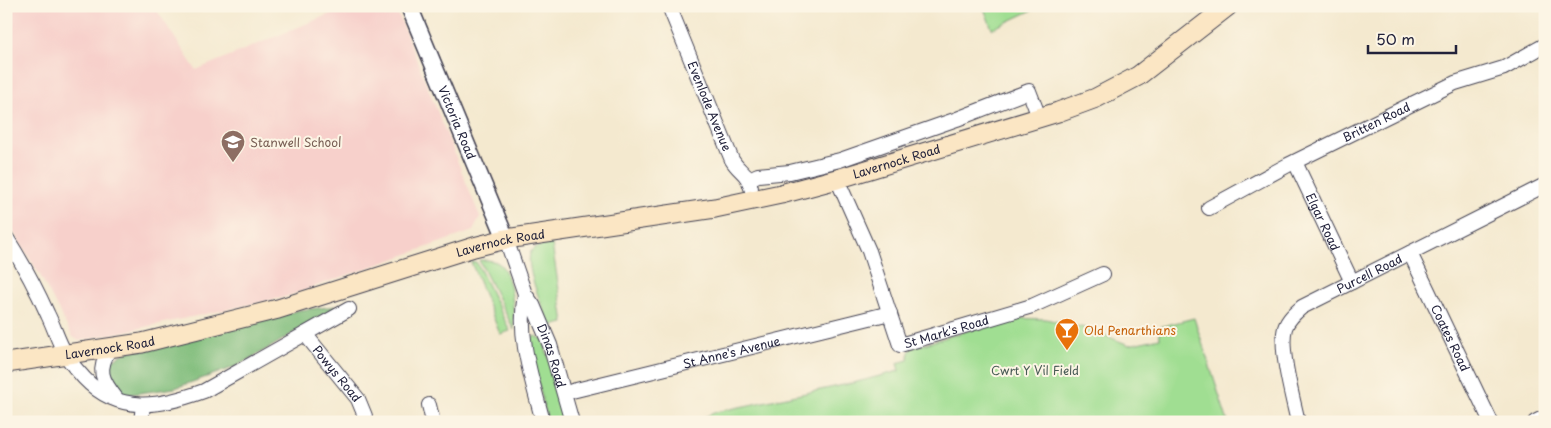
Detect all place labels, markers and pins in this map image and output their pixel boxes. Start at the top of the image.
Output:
school or university icon: Stanwell School [220,129,246,163]
place label: Stanwell School [250,133,341,151]
bar icon: Old Penarthians [1054,317,1080,351]
place label: Old Penarthians [1084,321,1176,339]

